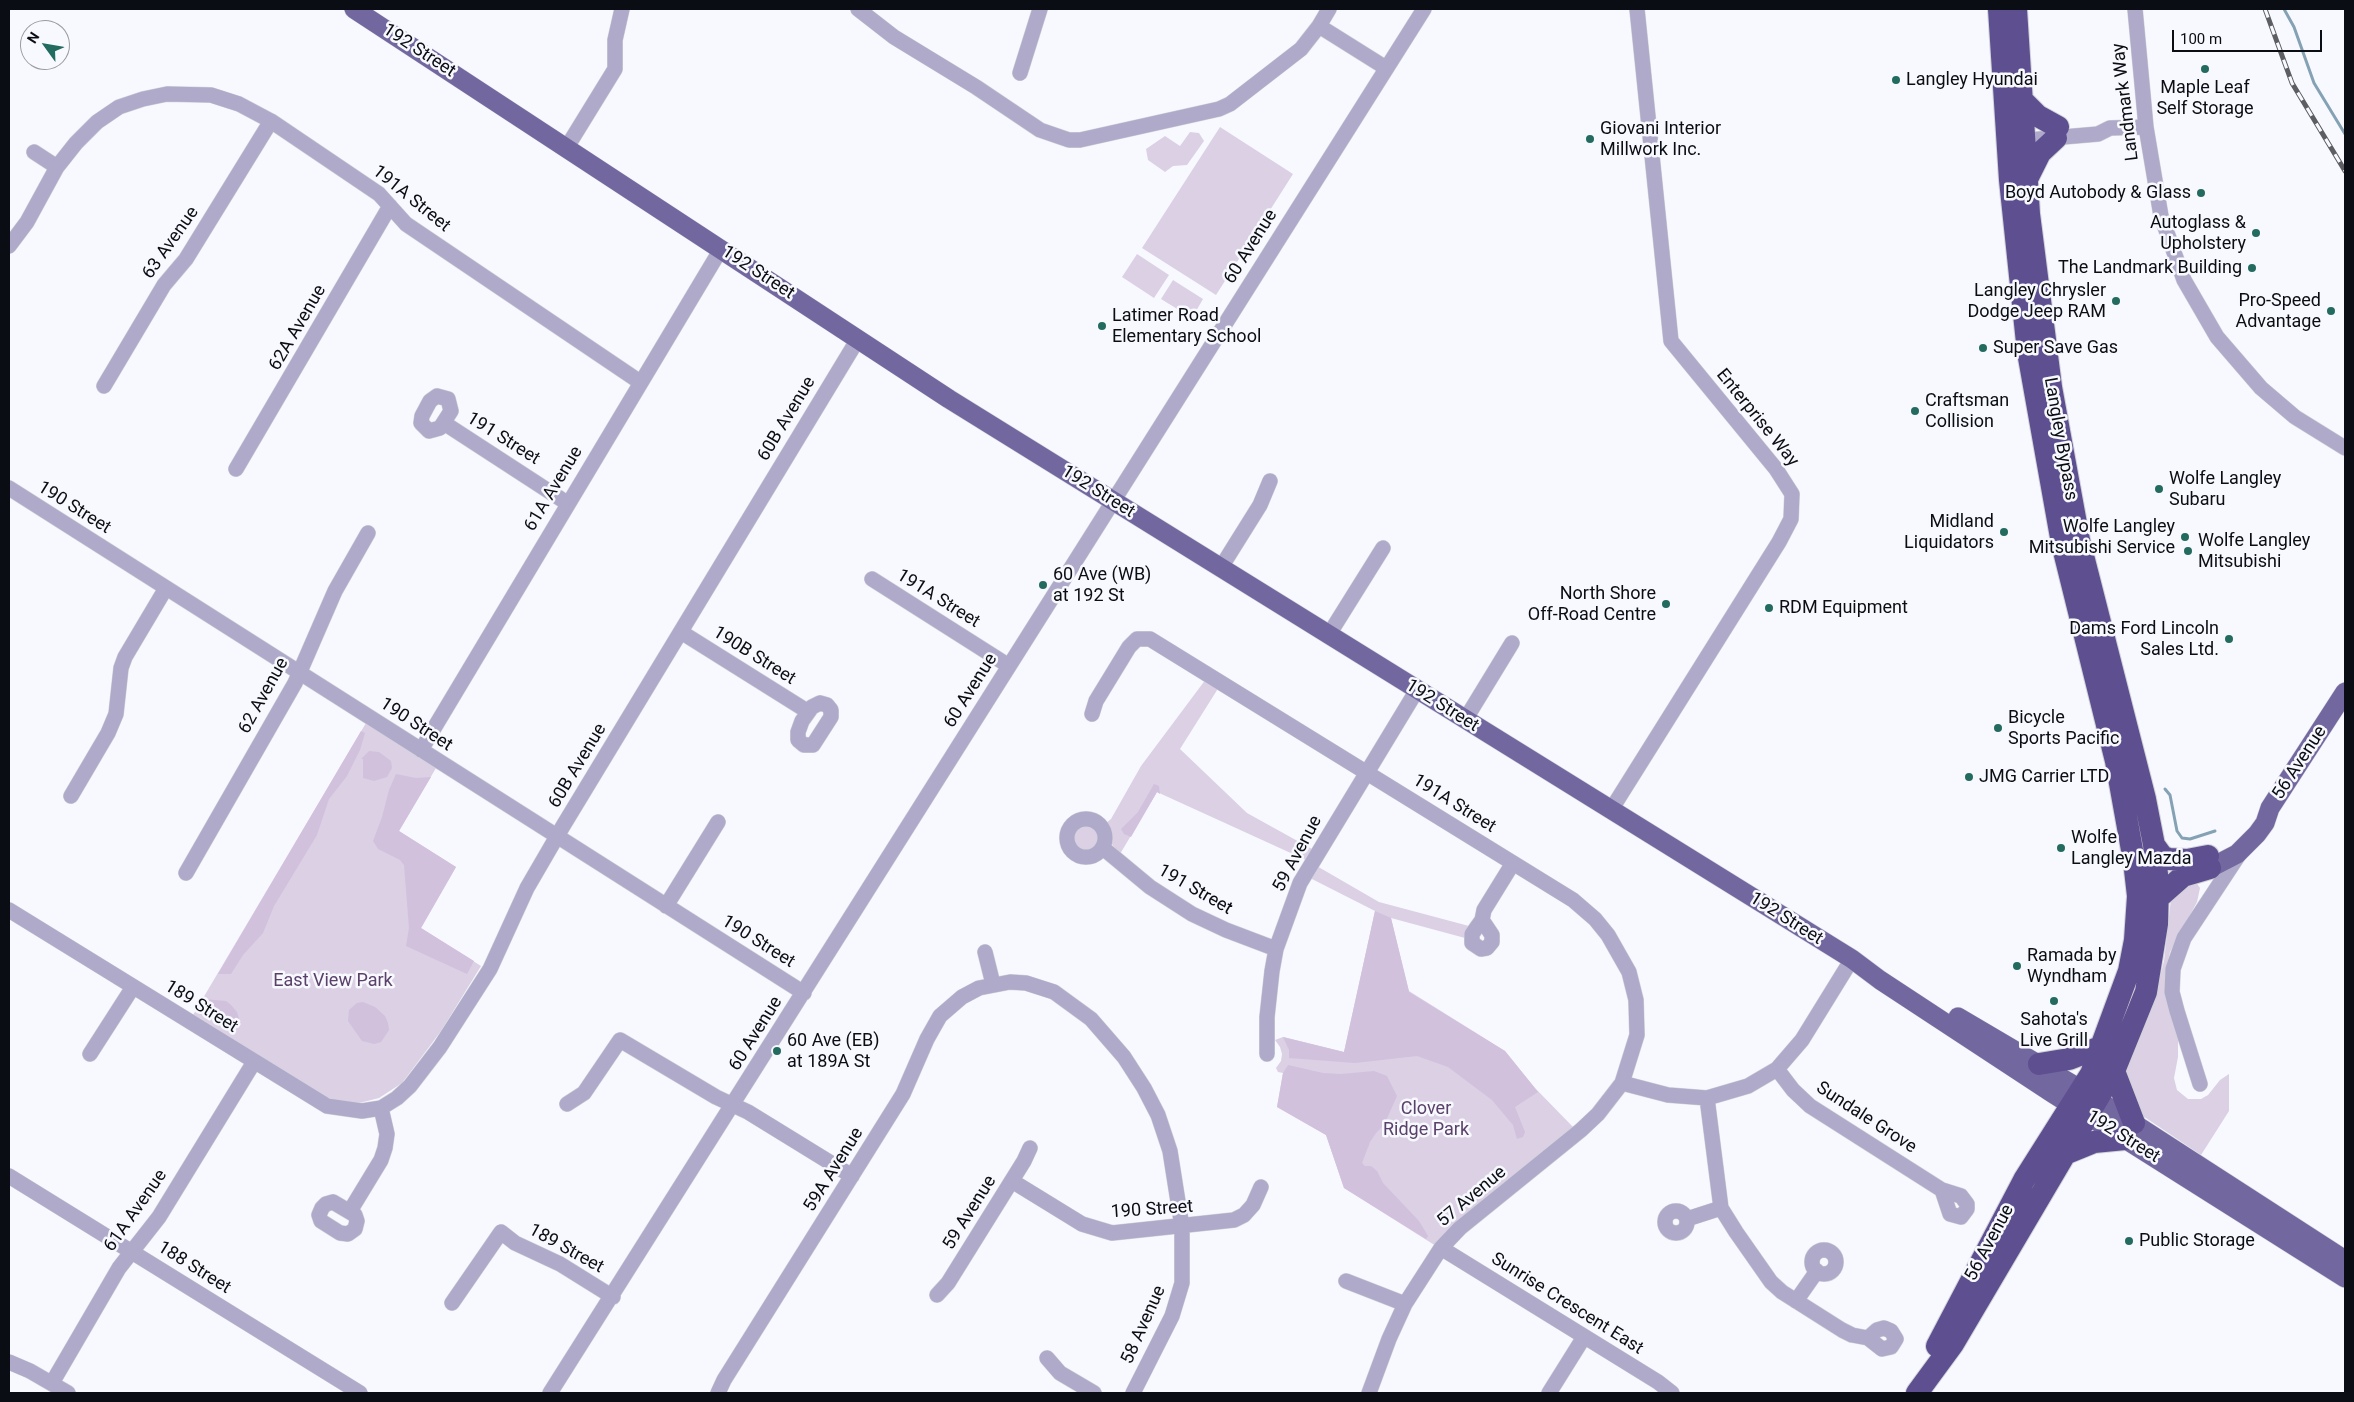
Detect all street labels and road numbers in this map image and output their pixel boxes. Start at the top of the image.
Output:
street label: 192 Street [379,20,459,82]
street label: Landmark Way [2108,42,2144,162]
street label: 191A Street [368,161,454,237]
street label: 63 Avenue [138,203,204,283]
street label: 60 Avenue [1220,206,1282,288]
street label: 192 Street [718,242,798,304]
street label: 62A Avenue [265,281,331,375]
street label: Enterprise Way [1711,365,1803,471]
street label: 60B Avenue [753,373,821,465]
street label: Langley Bypass [2039,376,2081,502]
street label: 191 Street [462,408,544,470]
street label: 61A Avenue [520,443,588,535]
street label: 192 Street [1057,461,1139,523]
street label: 190 Street [33,477,115,539]
street label: 191A Street [892,565,984,633]
street label: 190B Street [709,622,799,690]
street label: 60 Avenue [940,650,1002,732]
street label: 62 Avenue [234,654,294,738]
street label: 192 Street [1401,675,1483,737]
street label: 190 Street [376,694,456,756]
street label: 60B Avenue [544,720,612,812]
street label: 56 Avenue [2268,722,2332,804]
street label: 191A Street [1408,770,1500,838]
street label: 59 Avenue [1269,812,1327,896]
street label: 191 Street [1154,860,1236,920]
street label: 192 Street [1745,888,1827,950]
street label: 190 Street [717,911,799,973]
street label: 189 Street [160,976,242,1038]
street label: 60 Avenue [725,993,787,1075]
street label: Sundale Grove [1812,1078,1920,1158]
street label: 192 Street [2082,1106,2164,1168]
street label: 59A Avenue [800,1124,868,1216]
street label: 57 Avenue [1433,1162,1511,1232]
street label: 61A Avenue [100,1166,172,1256]
street label: 59 Avenue [939,1172,1001,1254]
street label: 190 Street [1110,1196,1194,1224]
street label: 56 Avenue [1961,1201,2019,1285]
street label: 189 Street [525,1220,607,1278]
street label: 188 Street [153,1237,235,1299]
street label: Sunrise Crescent East [1487,1248,1647,1360]
street label: 58 Avenue [1117,1282,1171,1368]

